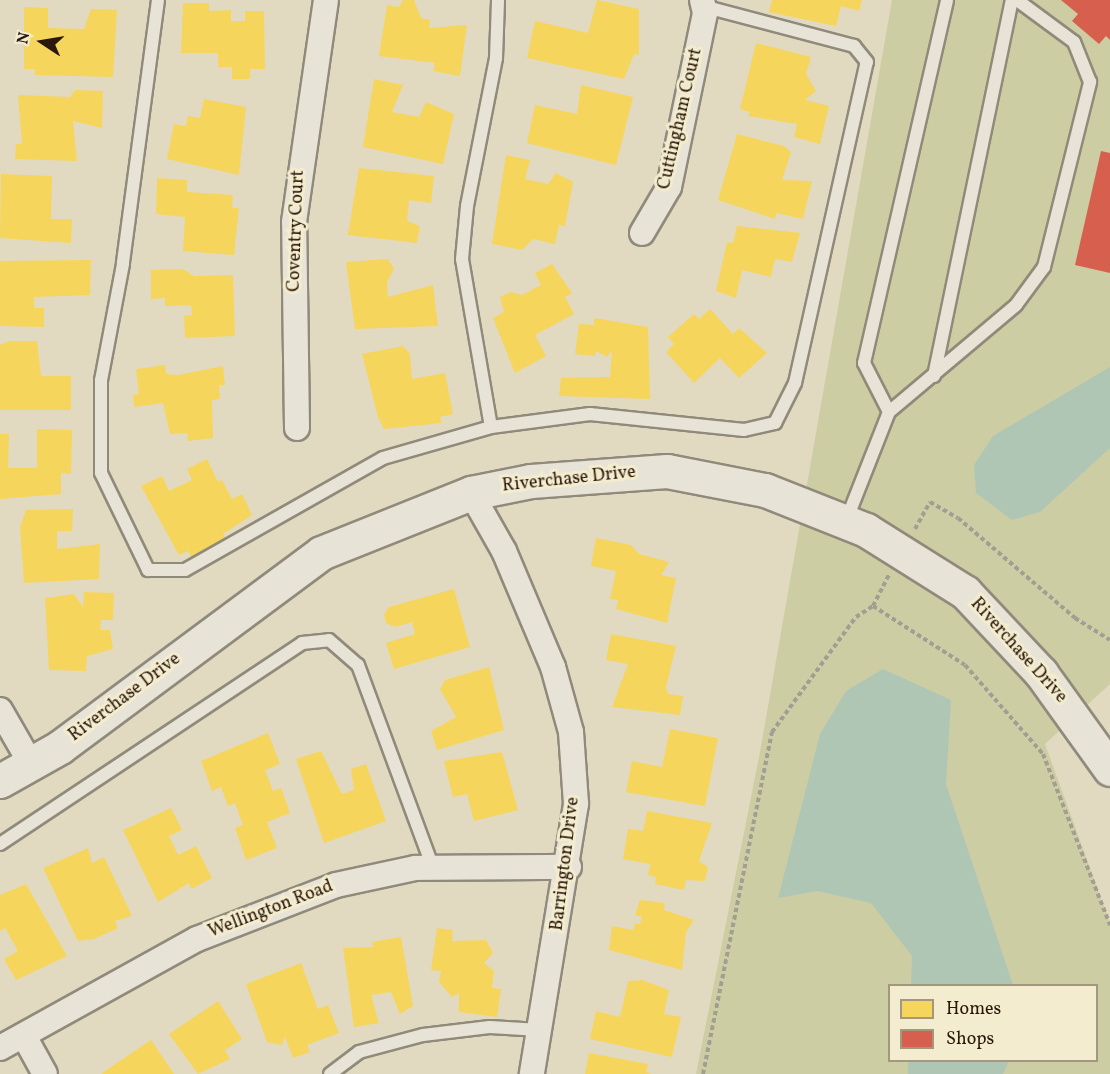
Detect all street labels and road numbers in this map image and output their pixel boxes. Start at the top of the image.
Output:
street label: Cuttingham Court [654,46,708,192]
street label: Coventry Court [284,170,310,292]
street label: Riverchase Drive [501,462,637,498]
street label: Riverchase Drive [965,594,1071,708]
street label: Riverchase Drive [65,649,185,747]
street label: Barrington Drive [547,796,585,932]
street label: Wellington Road [206,876,336,944]

